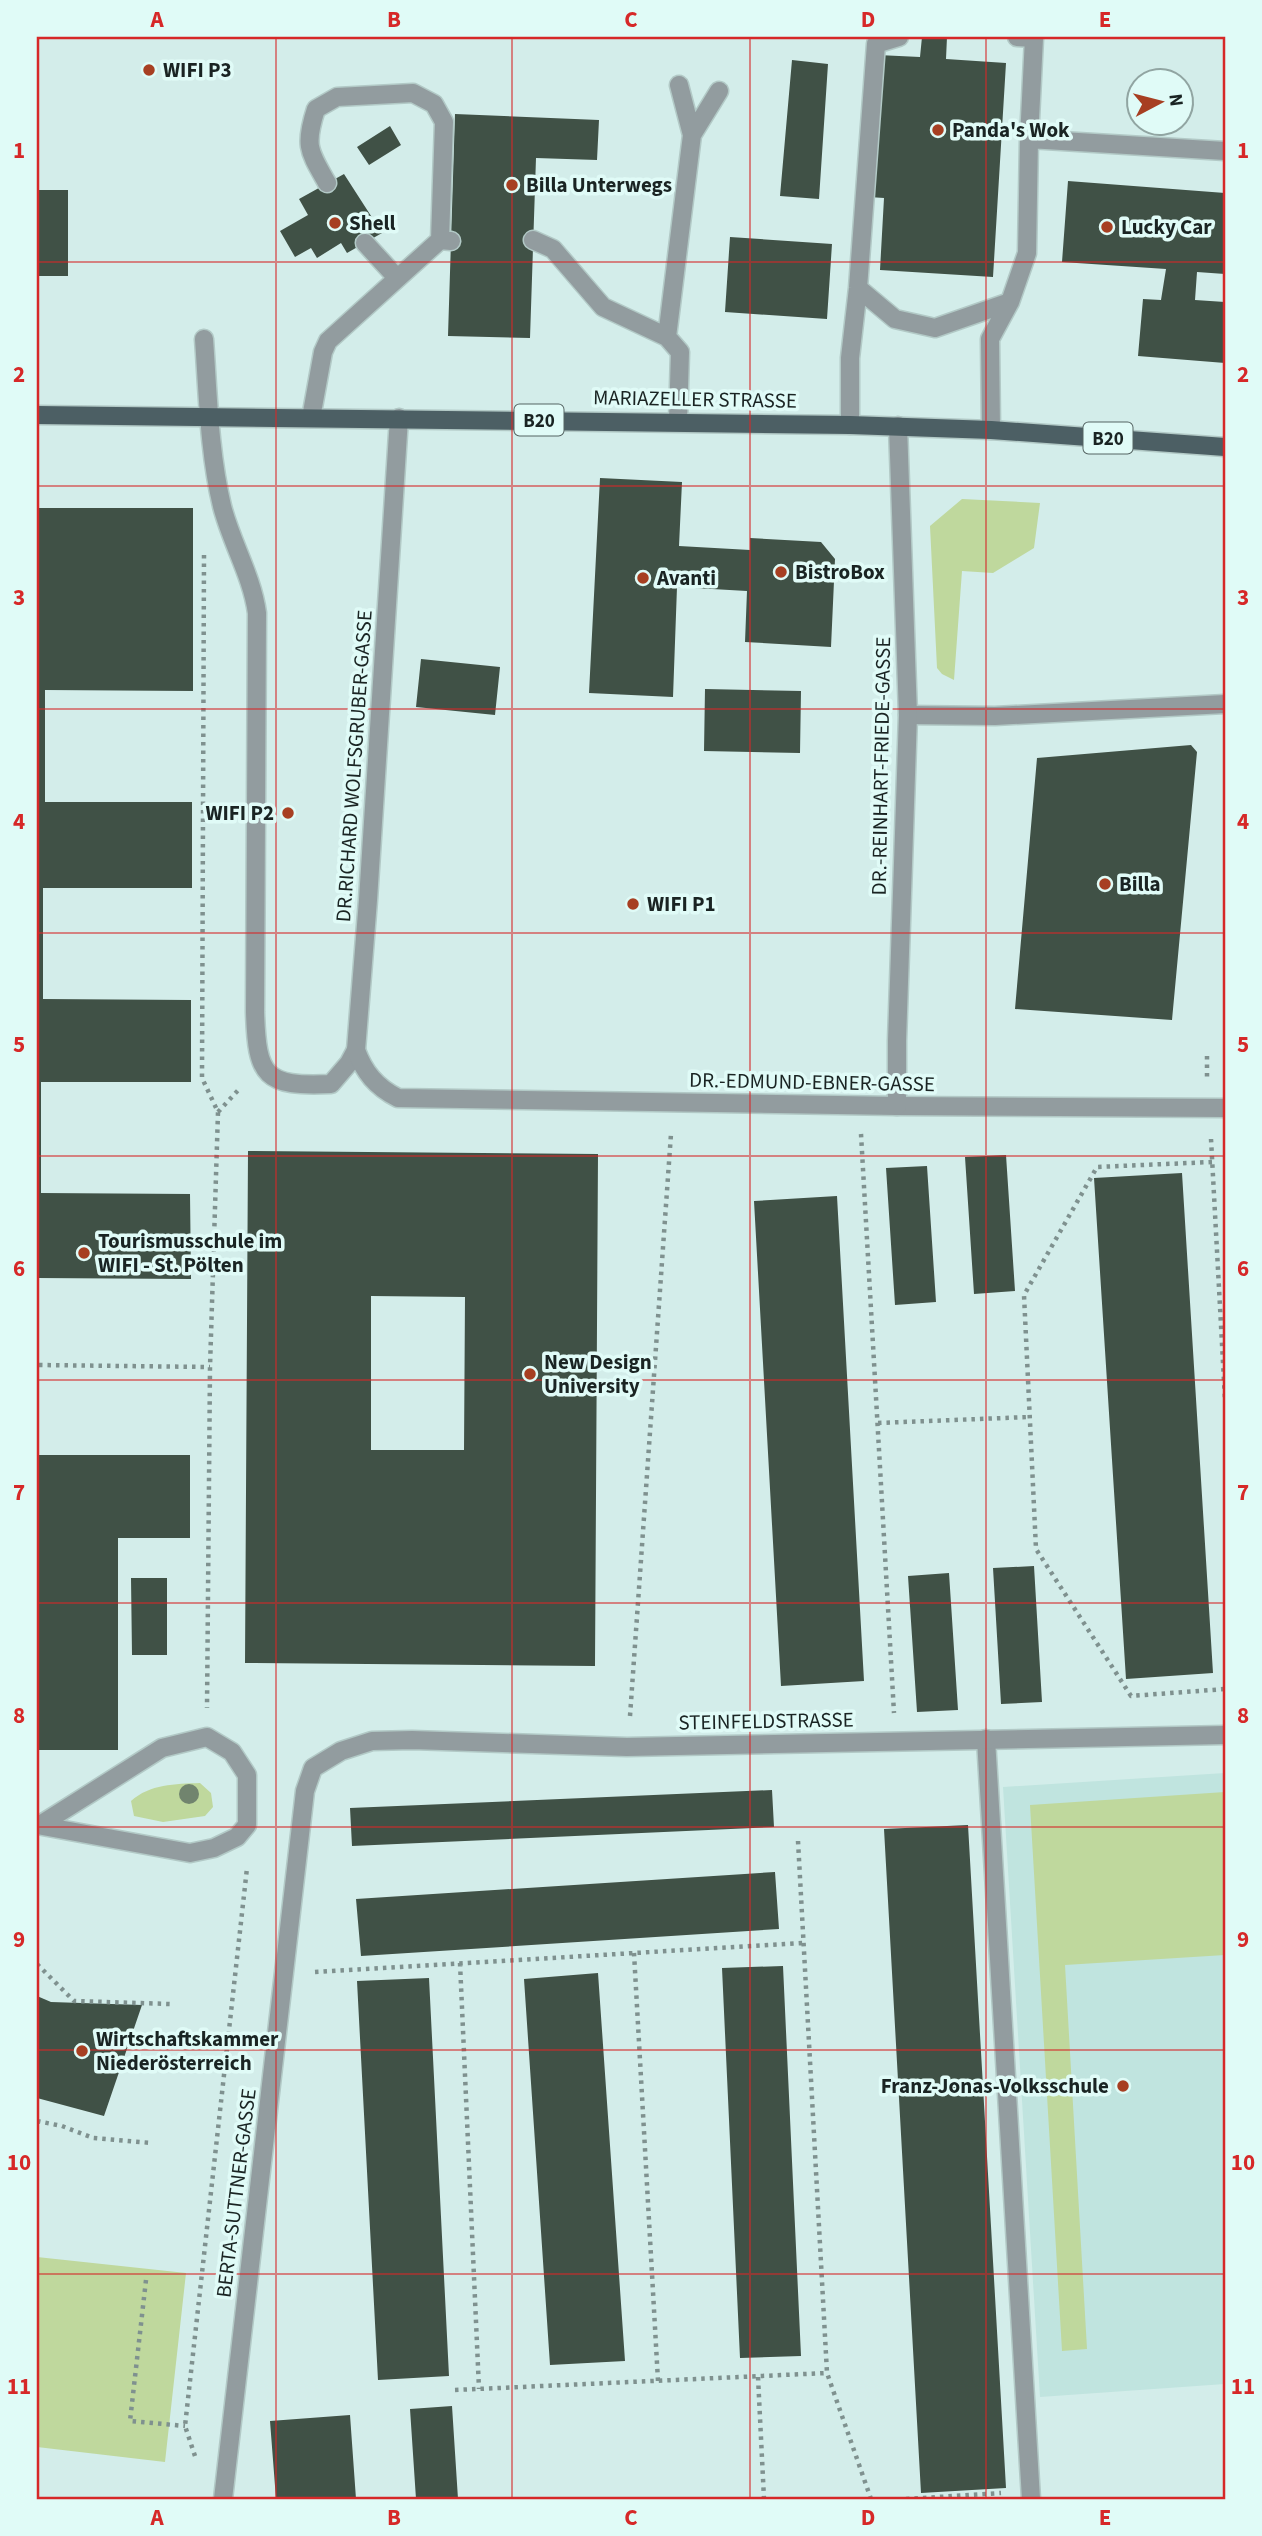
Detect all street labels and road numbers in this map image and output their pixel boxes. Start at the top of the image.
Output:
street label: MARIAZELLER STRASSE [593,382,797,416]
road number: B20 [514,404,564,436]
road number: B20 [1084,422,1132,453]
street label: DR.RICHARD WOLFSGRUBER-GASSE [328,609,380,923]
street label: DR.-REINHART-FRIEDE-GASSE [864,636,898,896]
street label: DR.-EDMUND-EBNER-GASSE [689,1065,935,1099]
street label: STEINFELDSTRASSE [678,1704,854,1738]
street label: BERTA-SUTTNER-GASSE [208,2087,264,2299]

